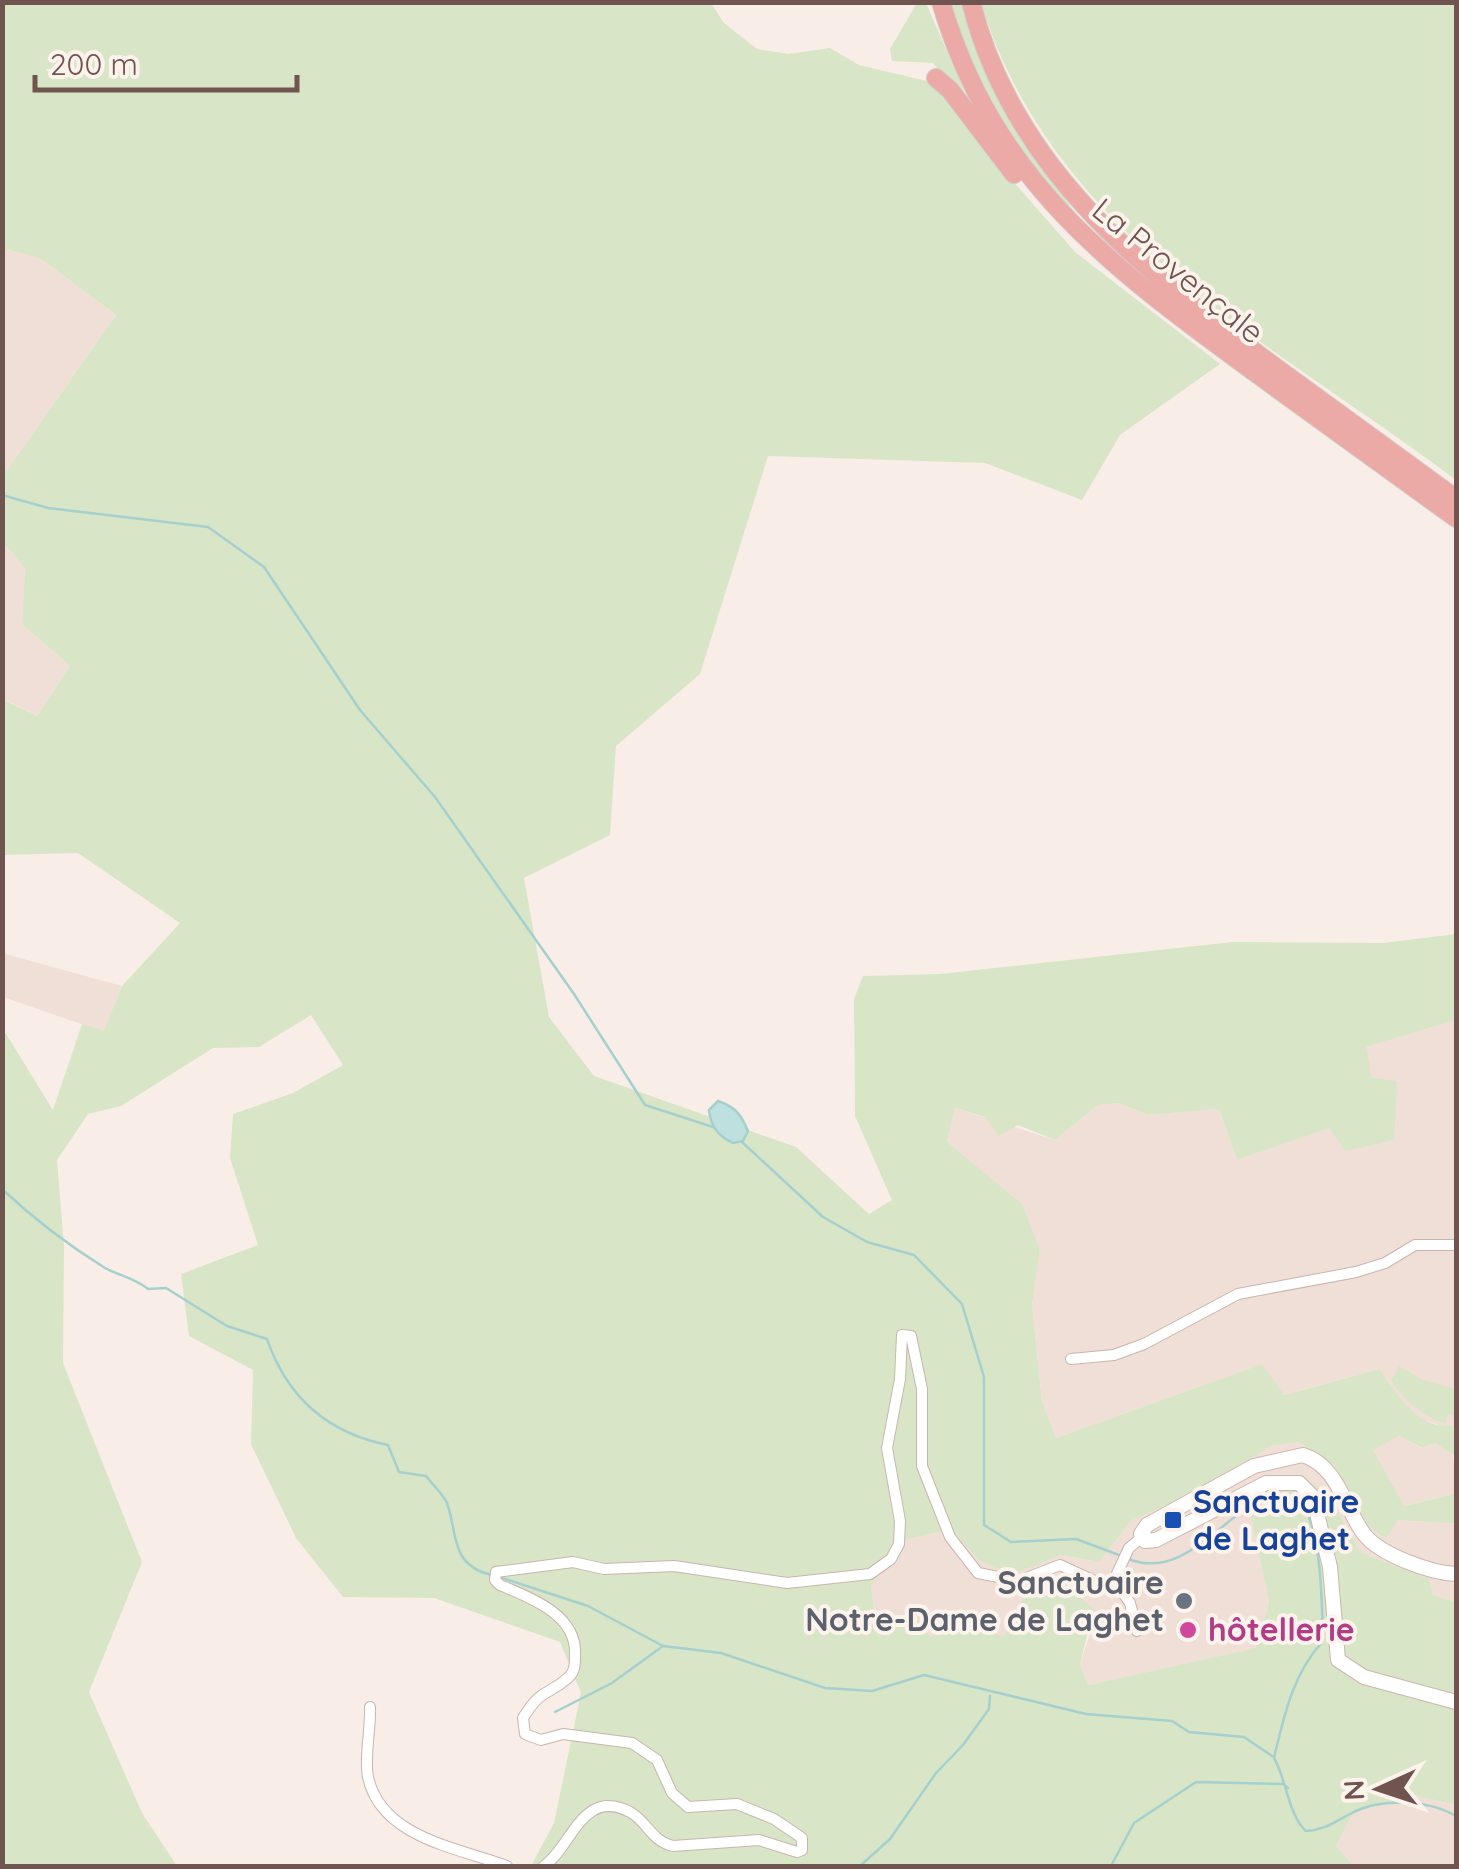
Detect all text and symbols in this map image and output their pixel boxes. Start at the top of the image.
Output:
scale bar [35,30,298,92]
text: 200 m [50,45,138,83]
street label: La Provençale [1085,189,1273,352]
place label: Sanctuaire de Laghet [1193,1481,1360,1558]
marker: Sanctuaire de Laghet [1162,1509,1184,1531]
place label: Sanctuaire Notre-Dame de Laghet [805,1562,1164,1639]
marker: Sanctuaire Notre-Dame de Laghet [1173,1590,1195,1612]
place label: hôtellerie [1208,1609,1355,1649]
marker: hôtellerie [1177,1619,1199,1641]
north arrow [1329,1739,1429,1839]
text: N [1336,1779,1372,1802]

